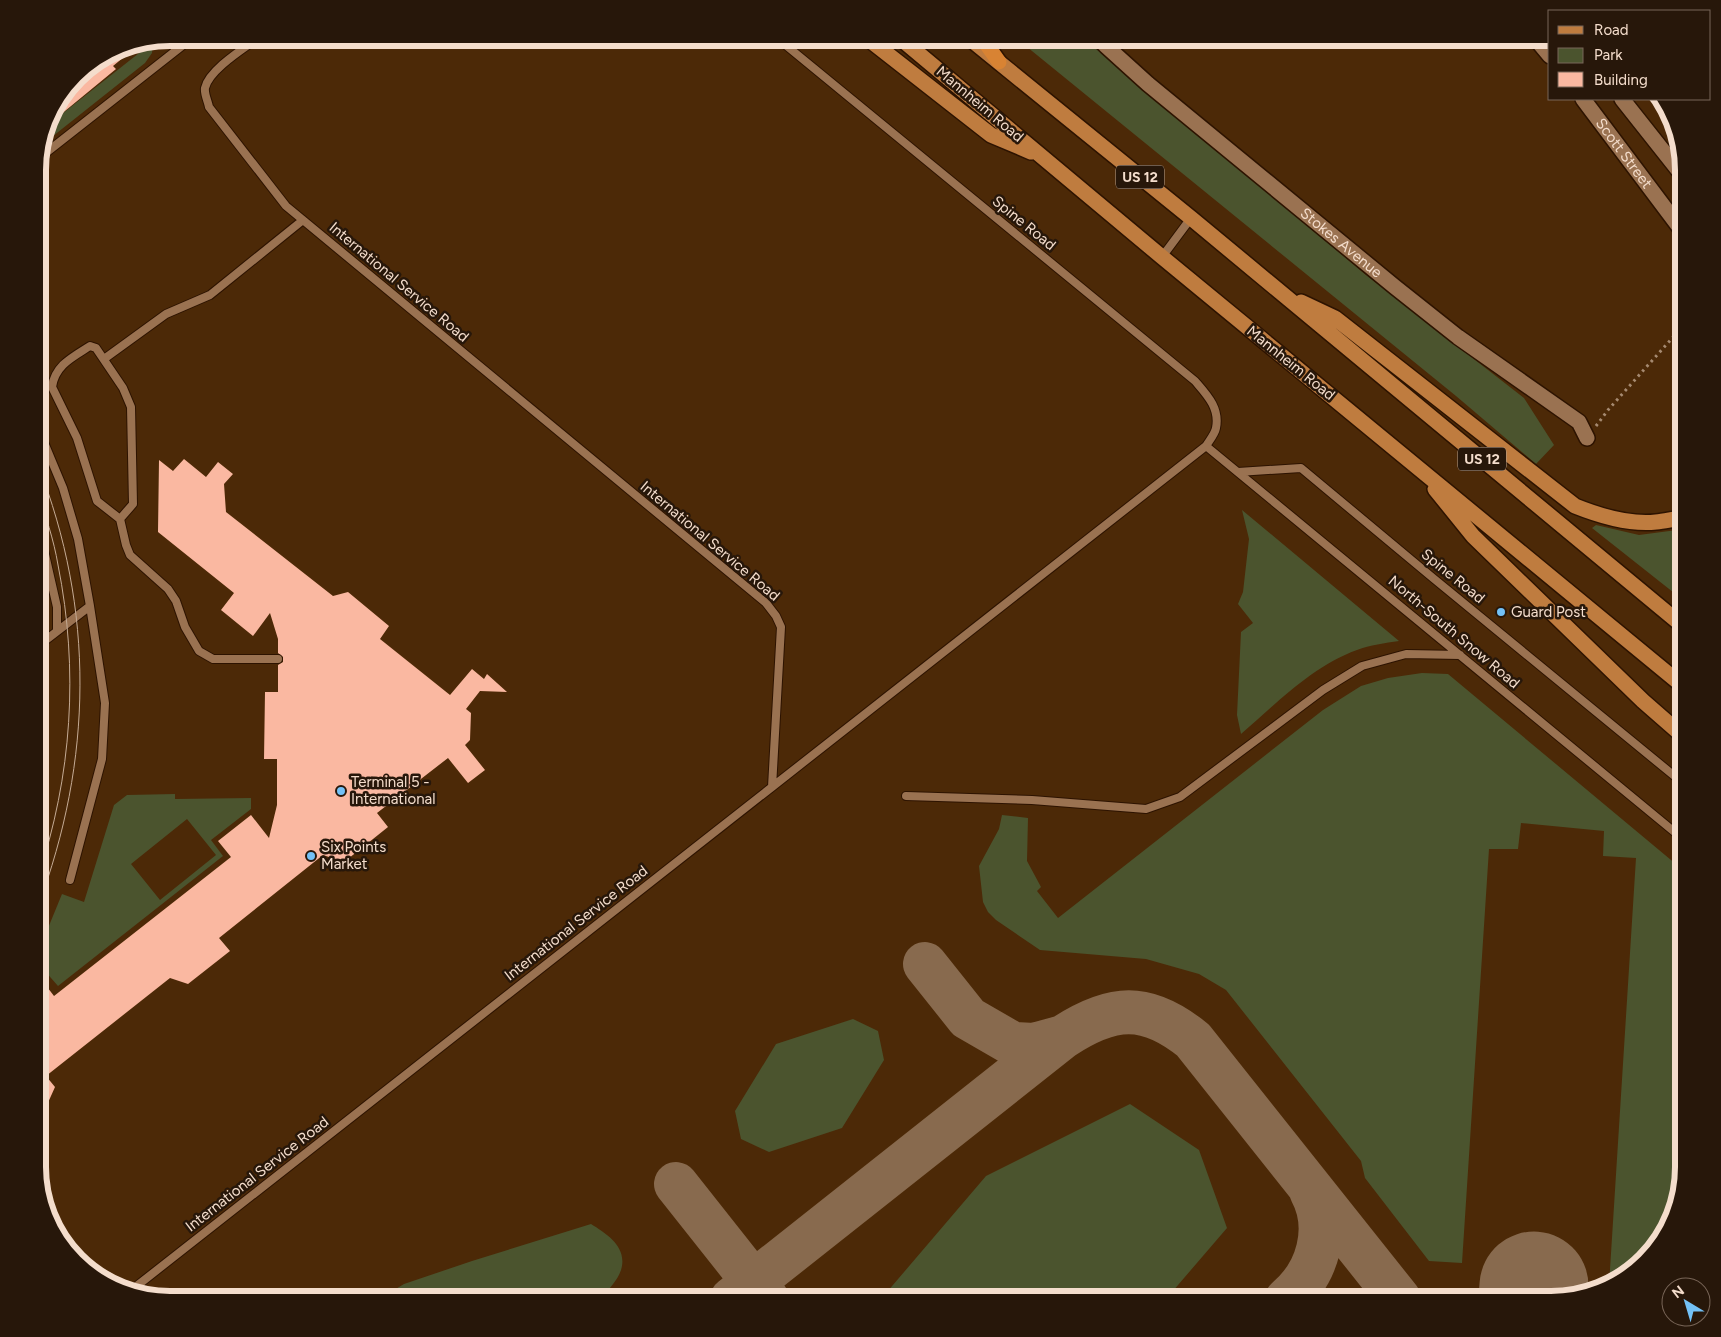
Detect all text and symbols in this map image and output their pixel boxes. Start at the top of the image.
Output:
legend [1548,10,1711,100]
text: Road [1594,21,1629,39]
text: Park [1594,46,1623,64]
street label: Mannheim Road [933,62,1027,146]
text: Building [1594,71,1648,89]
street label: Scott Street [1592,115,1656,192]
road number: US 12 [1116,166,1164,188]
street label: Spine Road [989,192,1059,254]
street label: Stokes Avenue [1297,204,1386,282]
street label: International Service Road [326,218,472,346]
street label: Mannheim Road [1243,322,1339,404]
road number: US 12 [1458,448,1506,470]
street label: International Service Road [637,477,783,605]
street label: Spine Road [1418,545,1488,607]
street label: North-South Snow Road [1385,572,1523,692]
place label: Guard Post [1511,603,1586,621]
marker: Guard Post [1495,606,1507,618]
place label: Terminal 5 - International [351,773,436,808]
marker: Terminal 5 - International [335,785,347,797]
place label: Six Points Market [321,838,386,873]
marker: Six Points Market [305,850,317,862]
street label: International Service Road [501,862,651,984]
street label: International Service Road [182,1113,332,1235]
north arrow [1661,1277,1711,1327]
text: N [1669,1282,1688,1302]

